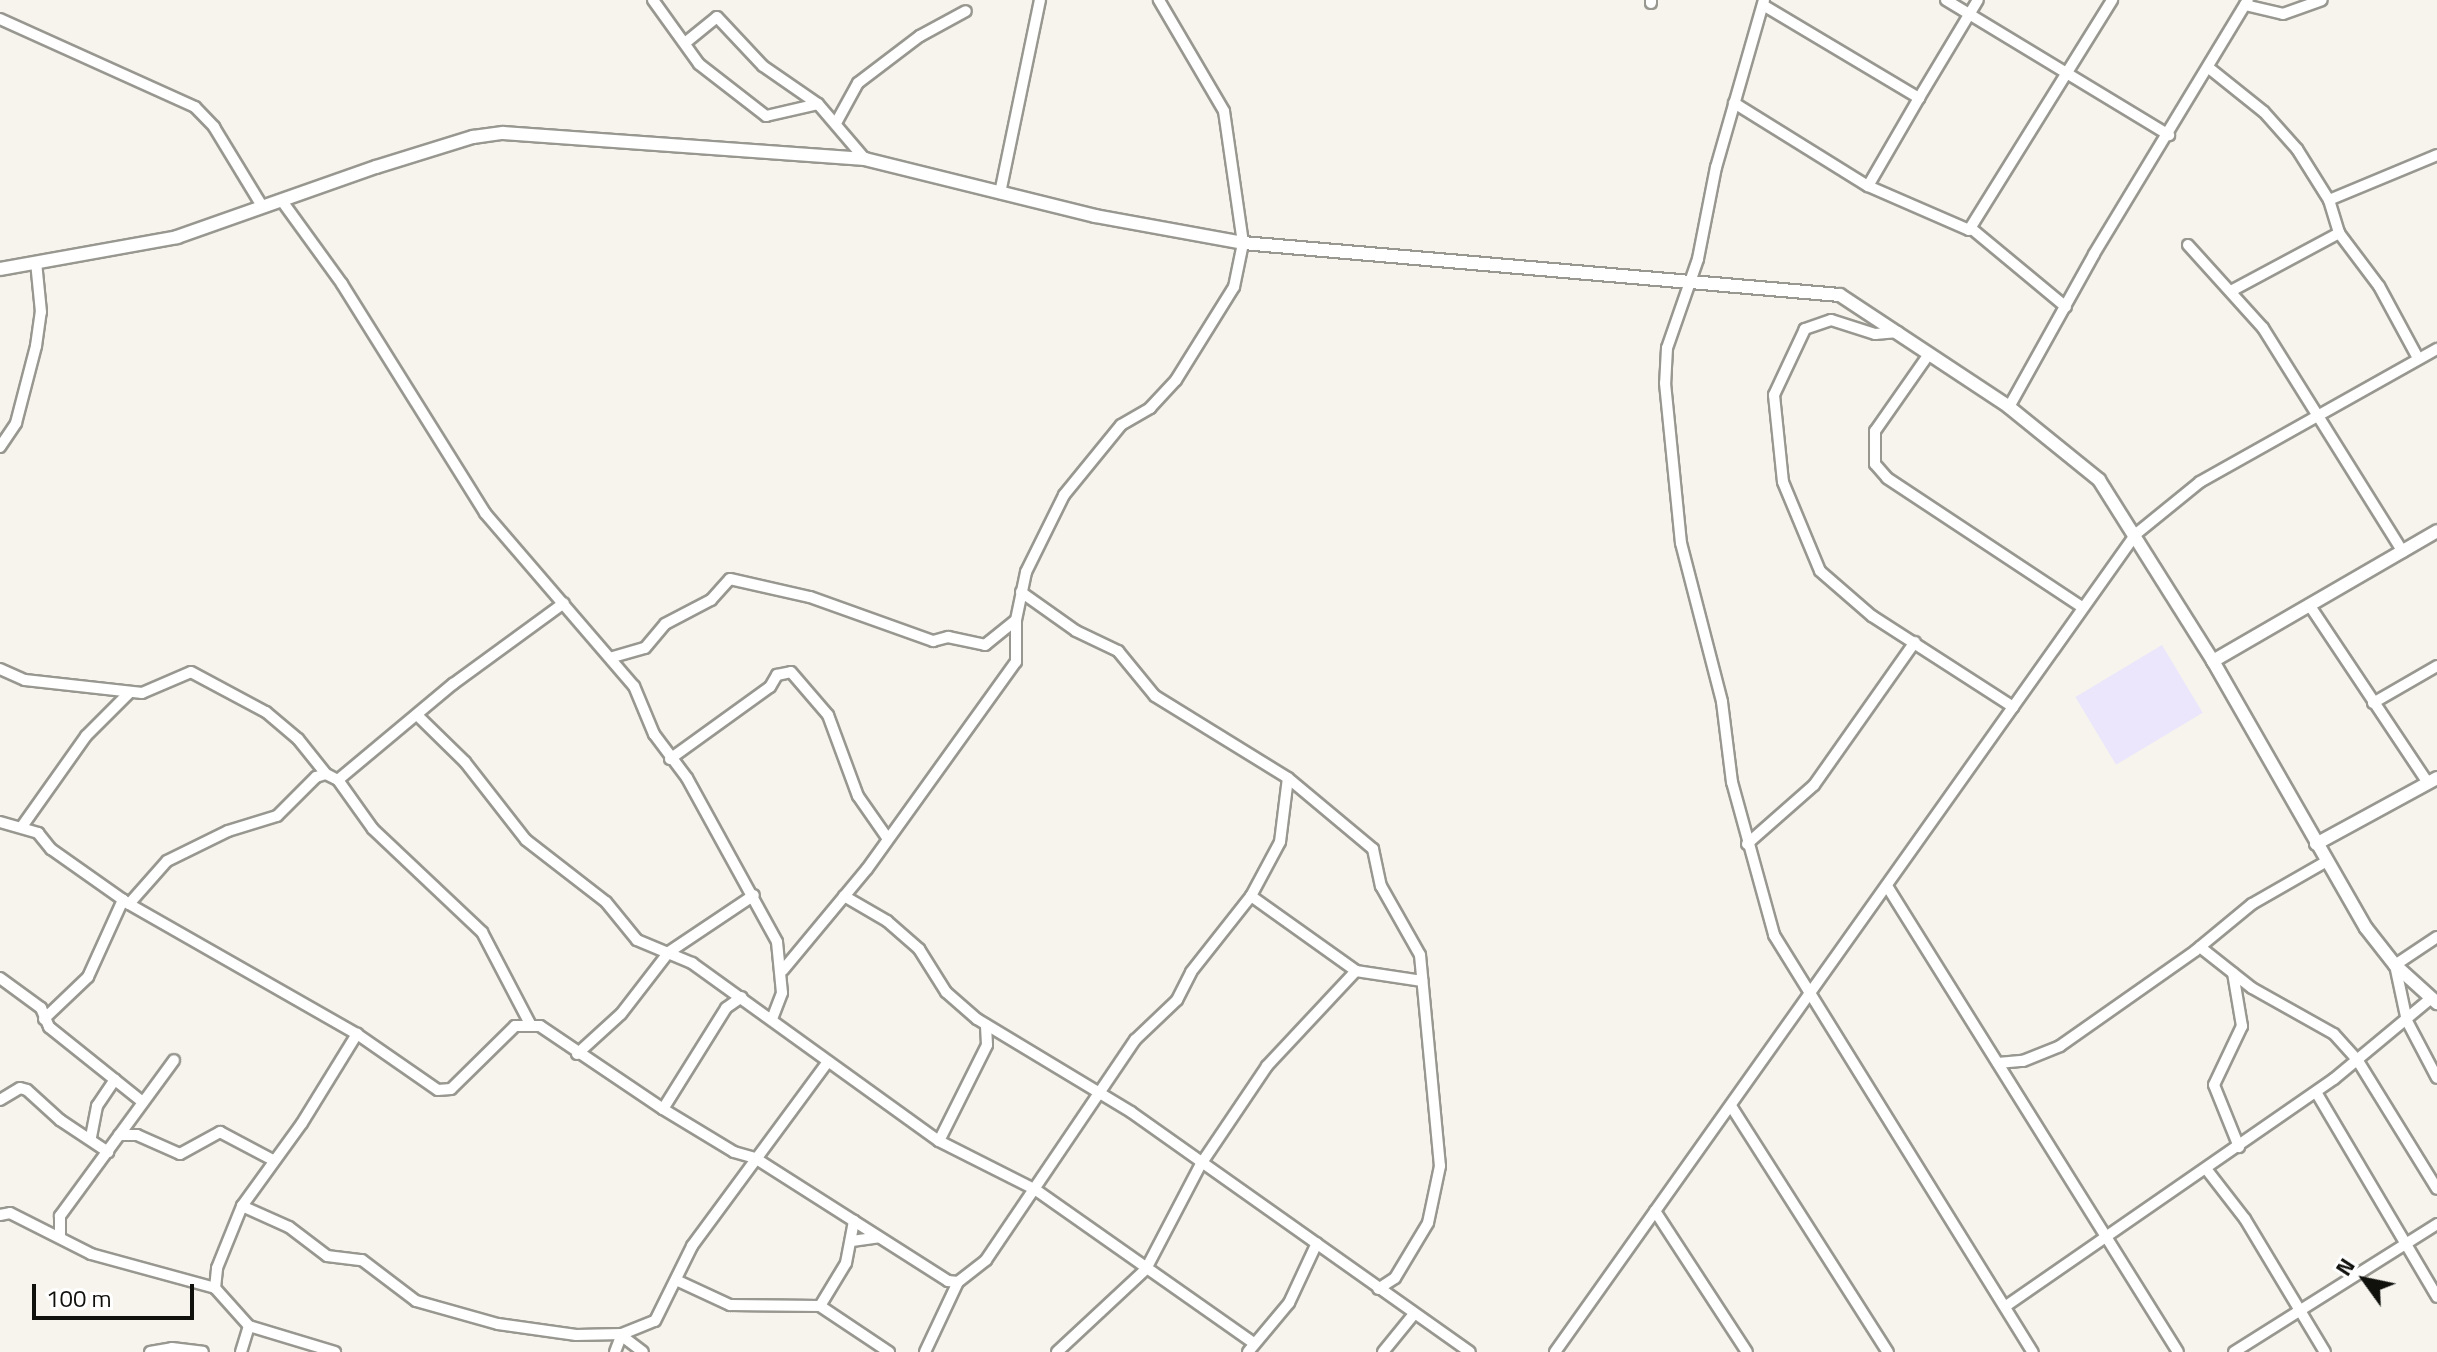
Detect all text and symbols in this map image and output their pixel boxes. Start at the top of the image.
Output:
north arrow [2325,1240,2405,1320]
text: N [2326,1251,2363,1283]
scale bar [36,1268,198,1318]
text: 100 m [46,1280,112,1316]

